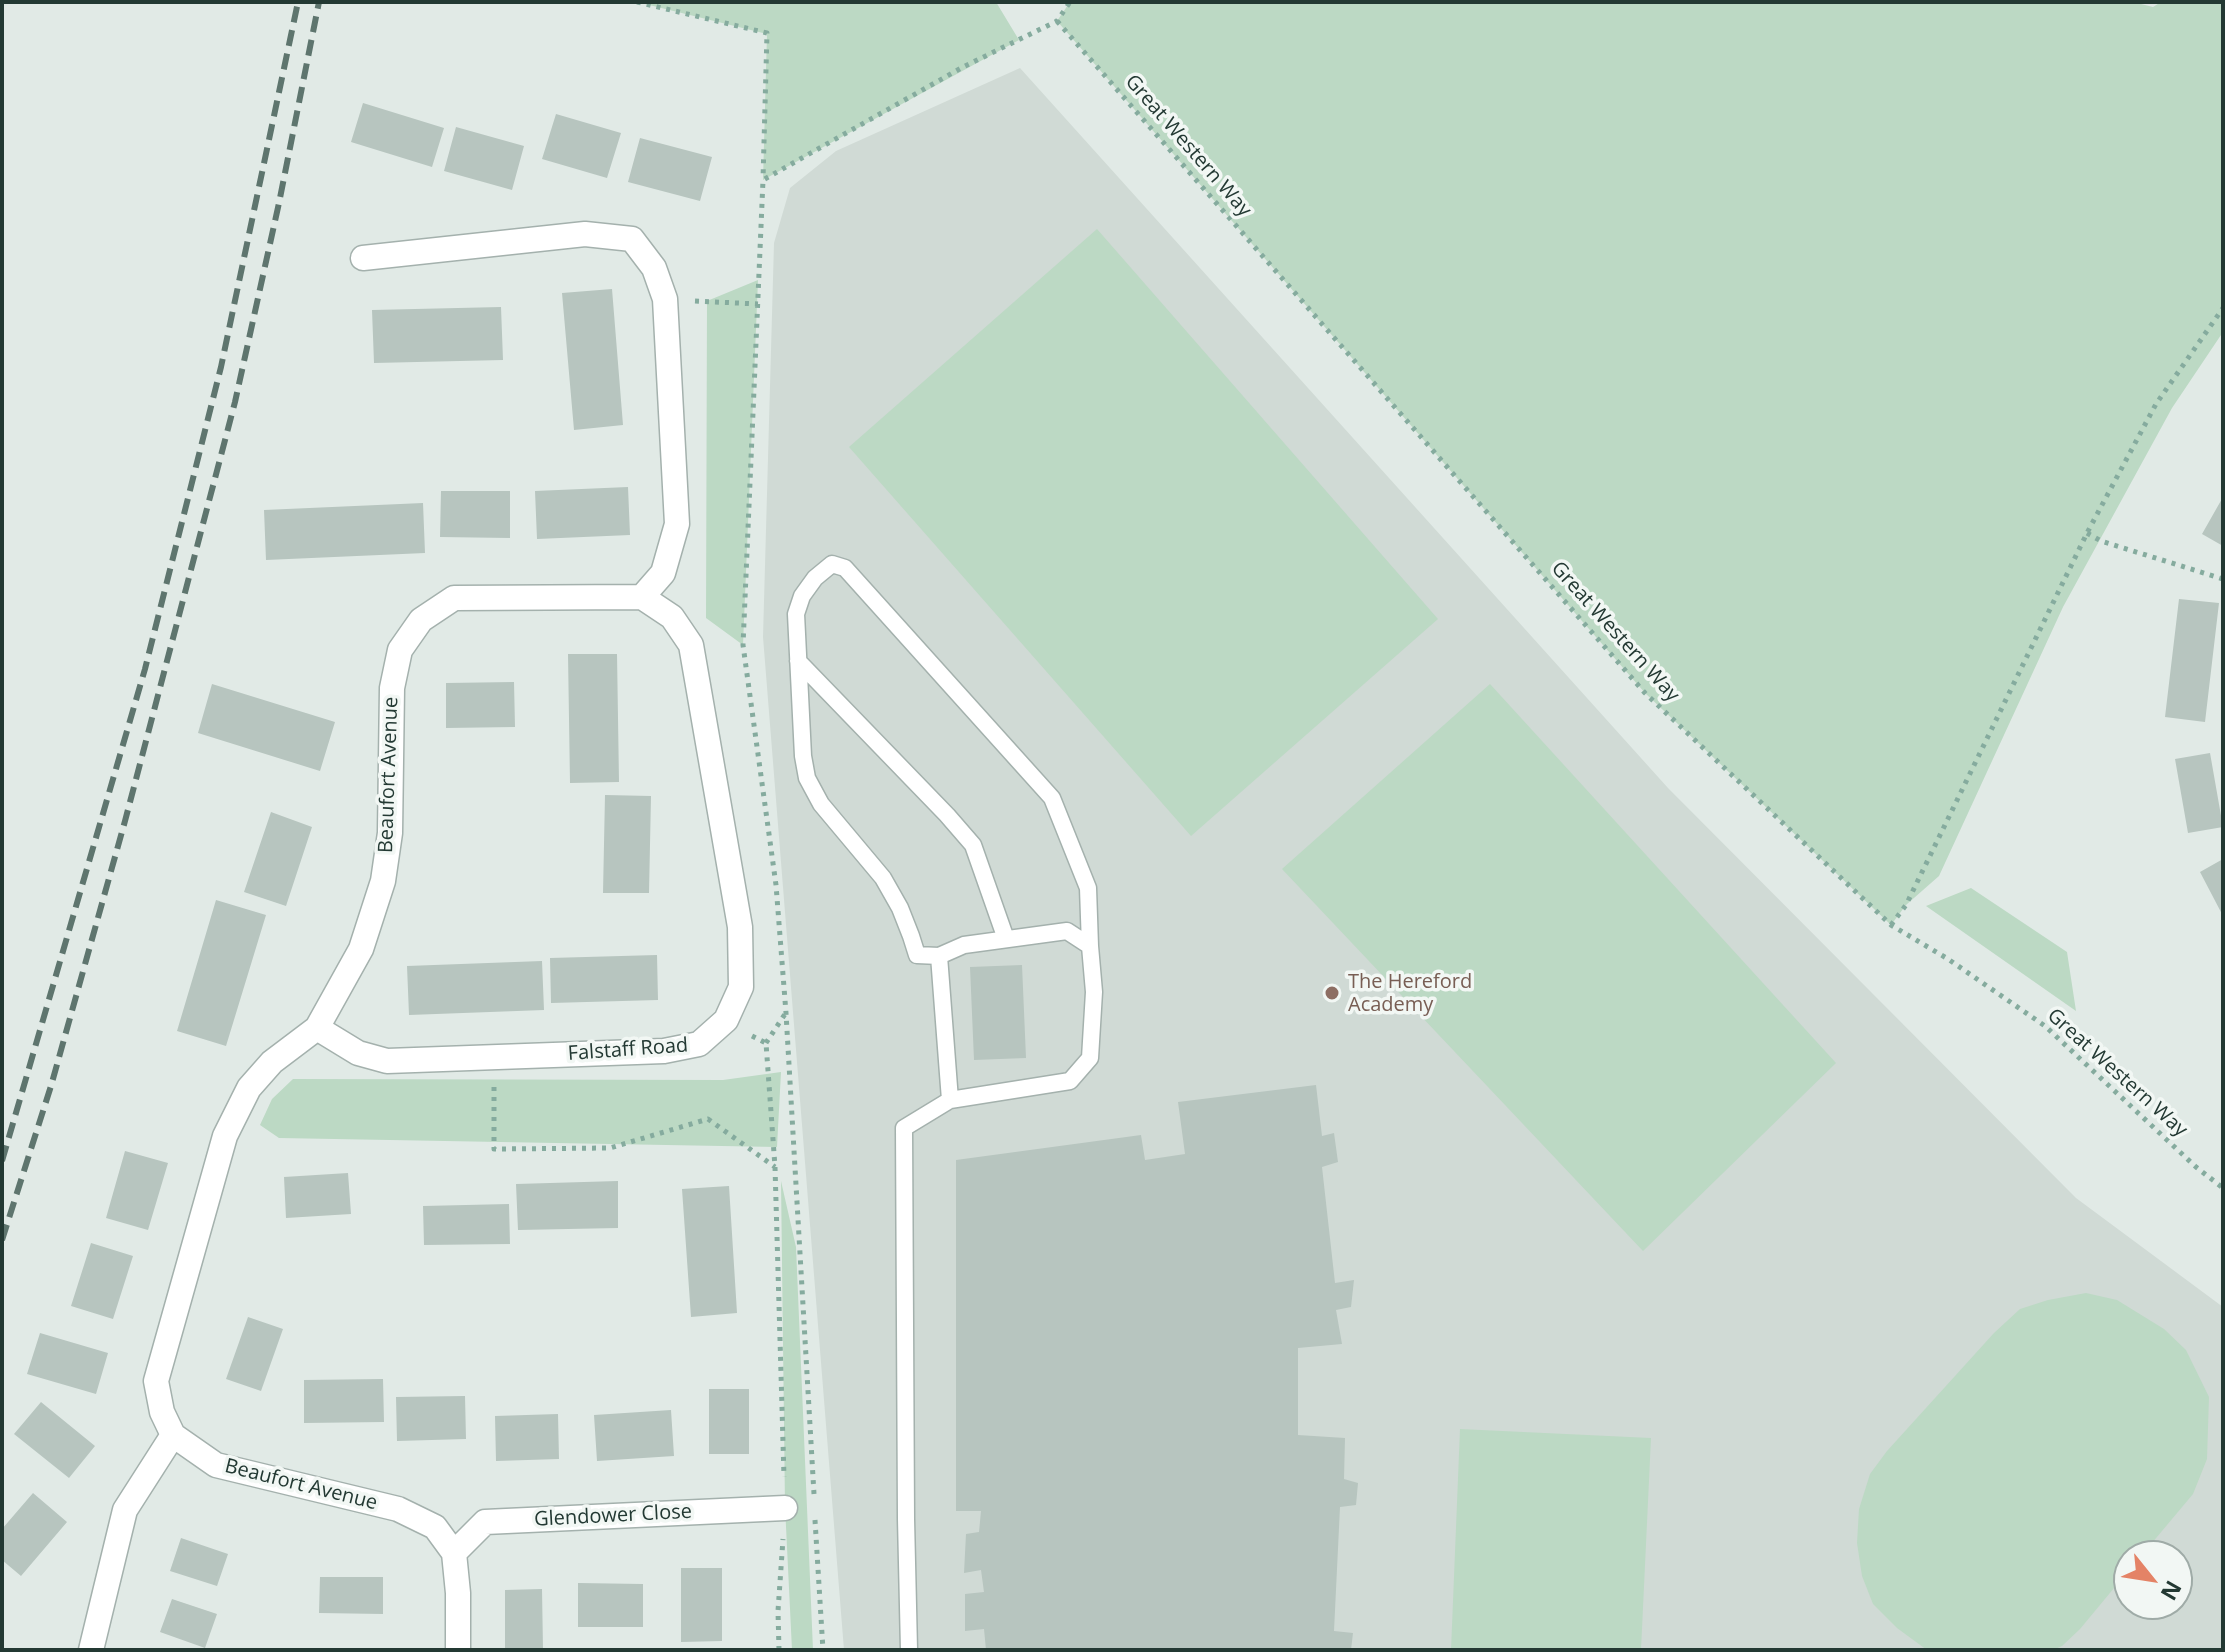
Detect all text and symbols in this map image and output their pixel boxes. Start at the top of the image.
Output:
street label: Great Western Way [1120,70,1256,222]
street label: Great Western Way [1546,557,1684,707]
street label: Beaufort Avenue [374,696,404,854]
place label: The Hereford Academy [1348,970,1472,1017]
marker: The Hereford Academy [1323,984,1341,1002]
street label: Great Western Way [2042,1004,2192,1142]
street label: Falstaff Road [567,1034,689,1066]
street label: Beaufort Avenue [222,1454,380,1516]
street label: Glendower Close [534,1500,692,1532]
north arrow [2113,1540,2193,1620]
text: N [2155,1576,2190,1606]

